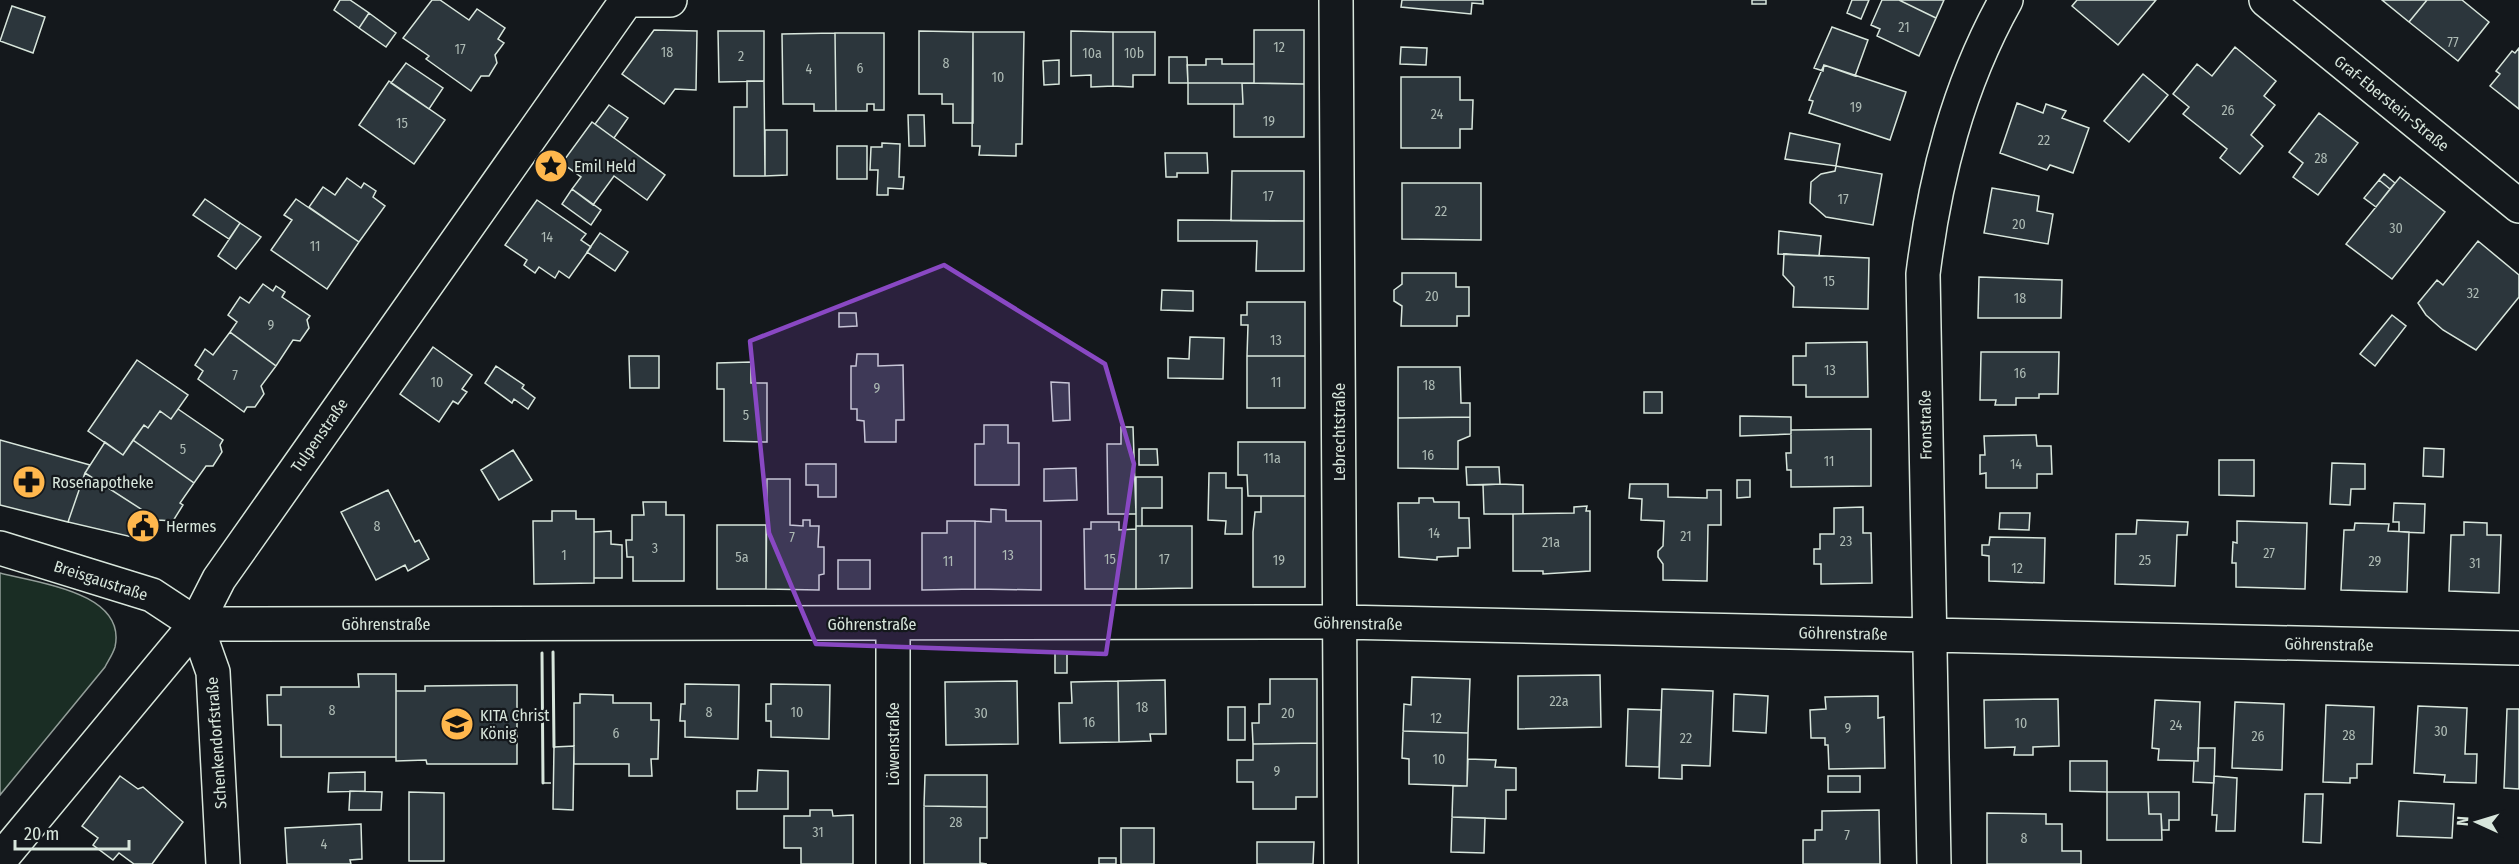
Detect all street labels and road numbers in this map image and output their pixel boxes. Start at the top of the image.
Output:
street label: Graf-Eberstein-Straße [2331,51,2453,155]
street label: Lebrechtstraße [1330,383,1349,481]
street label: Fronstraße [1915,390,1936,460]
street label: Tulpenstraße [287,395,352,476]
street label: Breisgaustraße [52,556,150,605]
street label: Göhrenstraße [1313,613,1403,634]
street label: Göhrenstraße [342,615,431,634]
street label: Göhrenstraße [828,615,917,634]
street label: Göhrenstraße [1798,623,1888,644]
street label: Göhrenstraße [2284,634,2374,655]
street label: Schenkendorfstraße [202,676,231,810]
street label: Löwenstraße [884,702,903,786]

